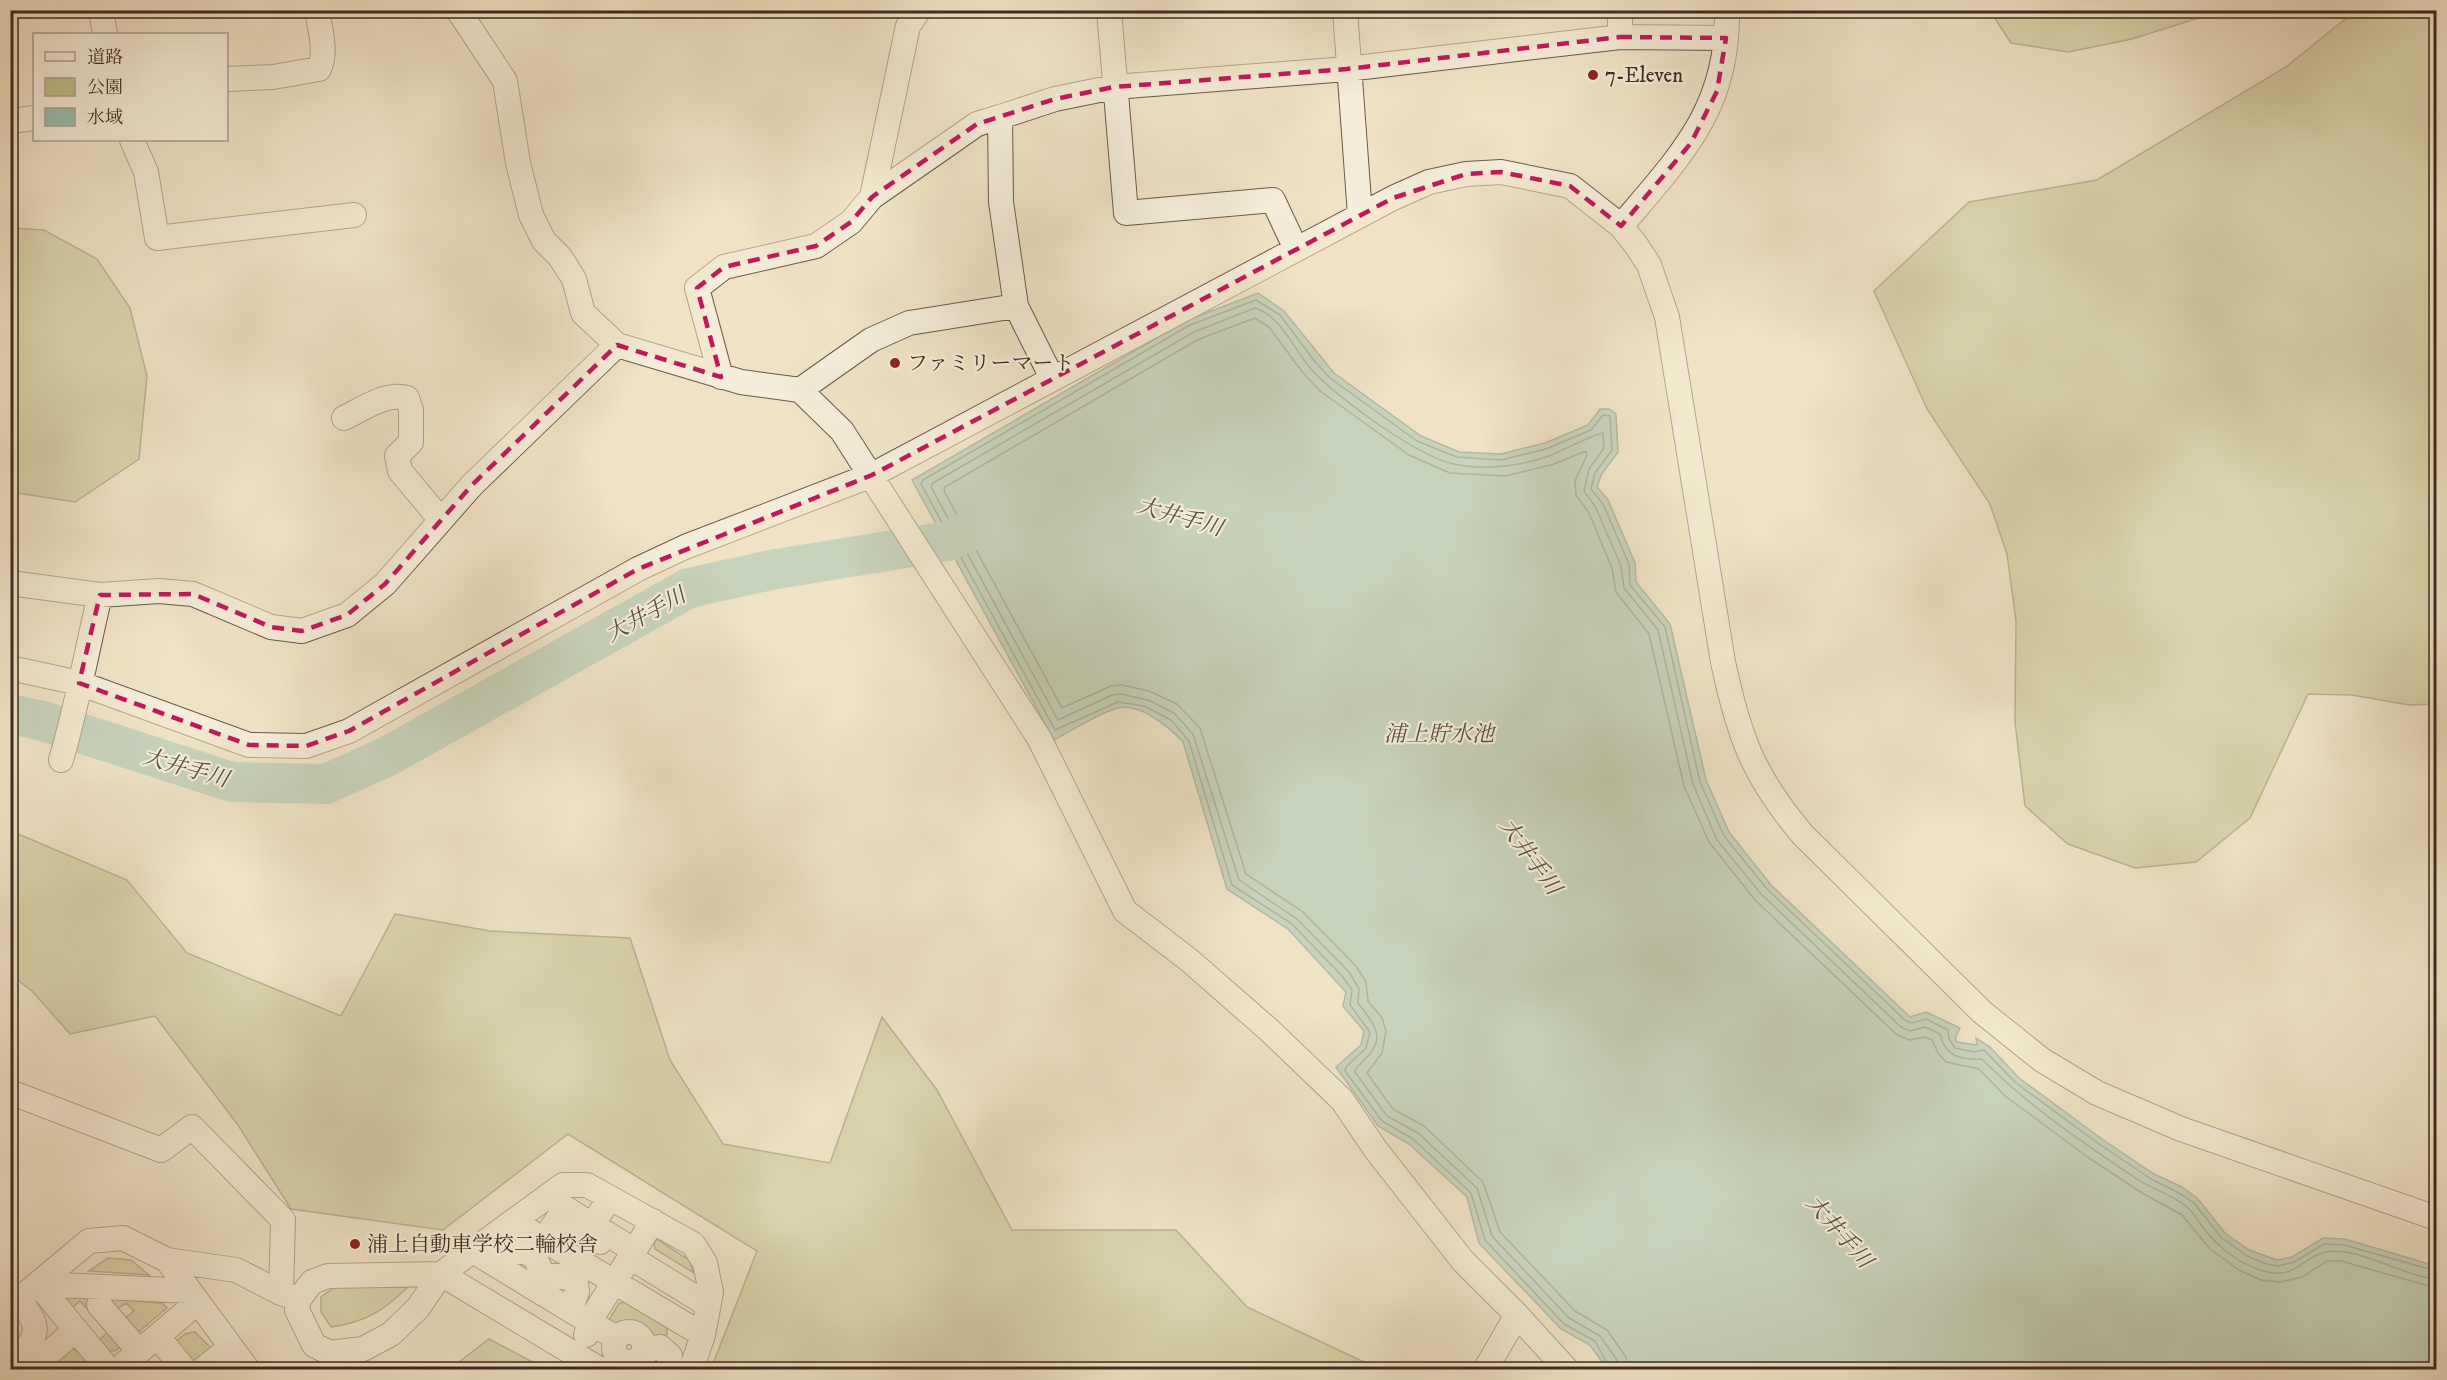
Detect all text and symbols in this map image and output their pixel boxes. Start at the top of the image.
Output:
legend [33,33,228,141]
text: 道路 [87,47,123,69]
place label: 7-Eleven [1605,63,1683,89]
marker: 7-Eleven [1586,68,1600,82]
text: 公園 [87,77,123,99]
text: 水域 [87,107,123,129]
place label: ファミリーマート [907,351,1075,377]
marker: ファミリーマート [888,356,902,370]
water label: 大井手川 [1134,492,1228,543]
water label: 大井手川 [601,581,692,648]
water label: 浦上貯水池 [1384,721,1497,748]
water label: 大井手川 [140,743,234,794]
water label: 大井手川 [1493,813,1568,902]
water label: 大井手川 [1800,1190,1879,1276]
place label: 浦上自動車学校二輪校舎 [367,1232,598,1258]
marker: 浦上自動車学校二輪校舎 [348,1237,362,1251]

